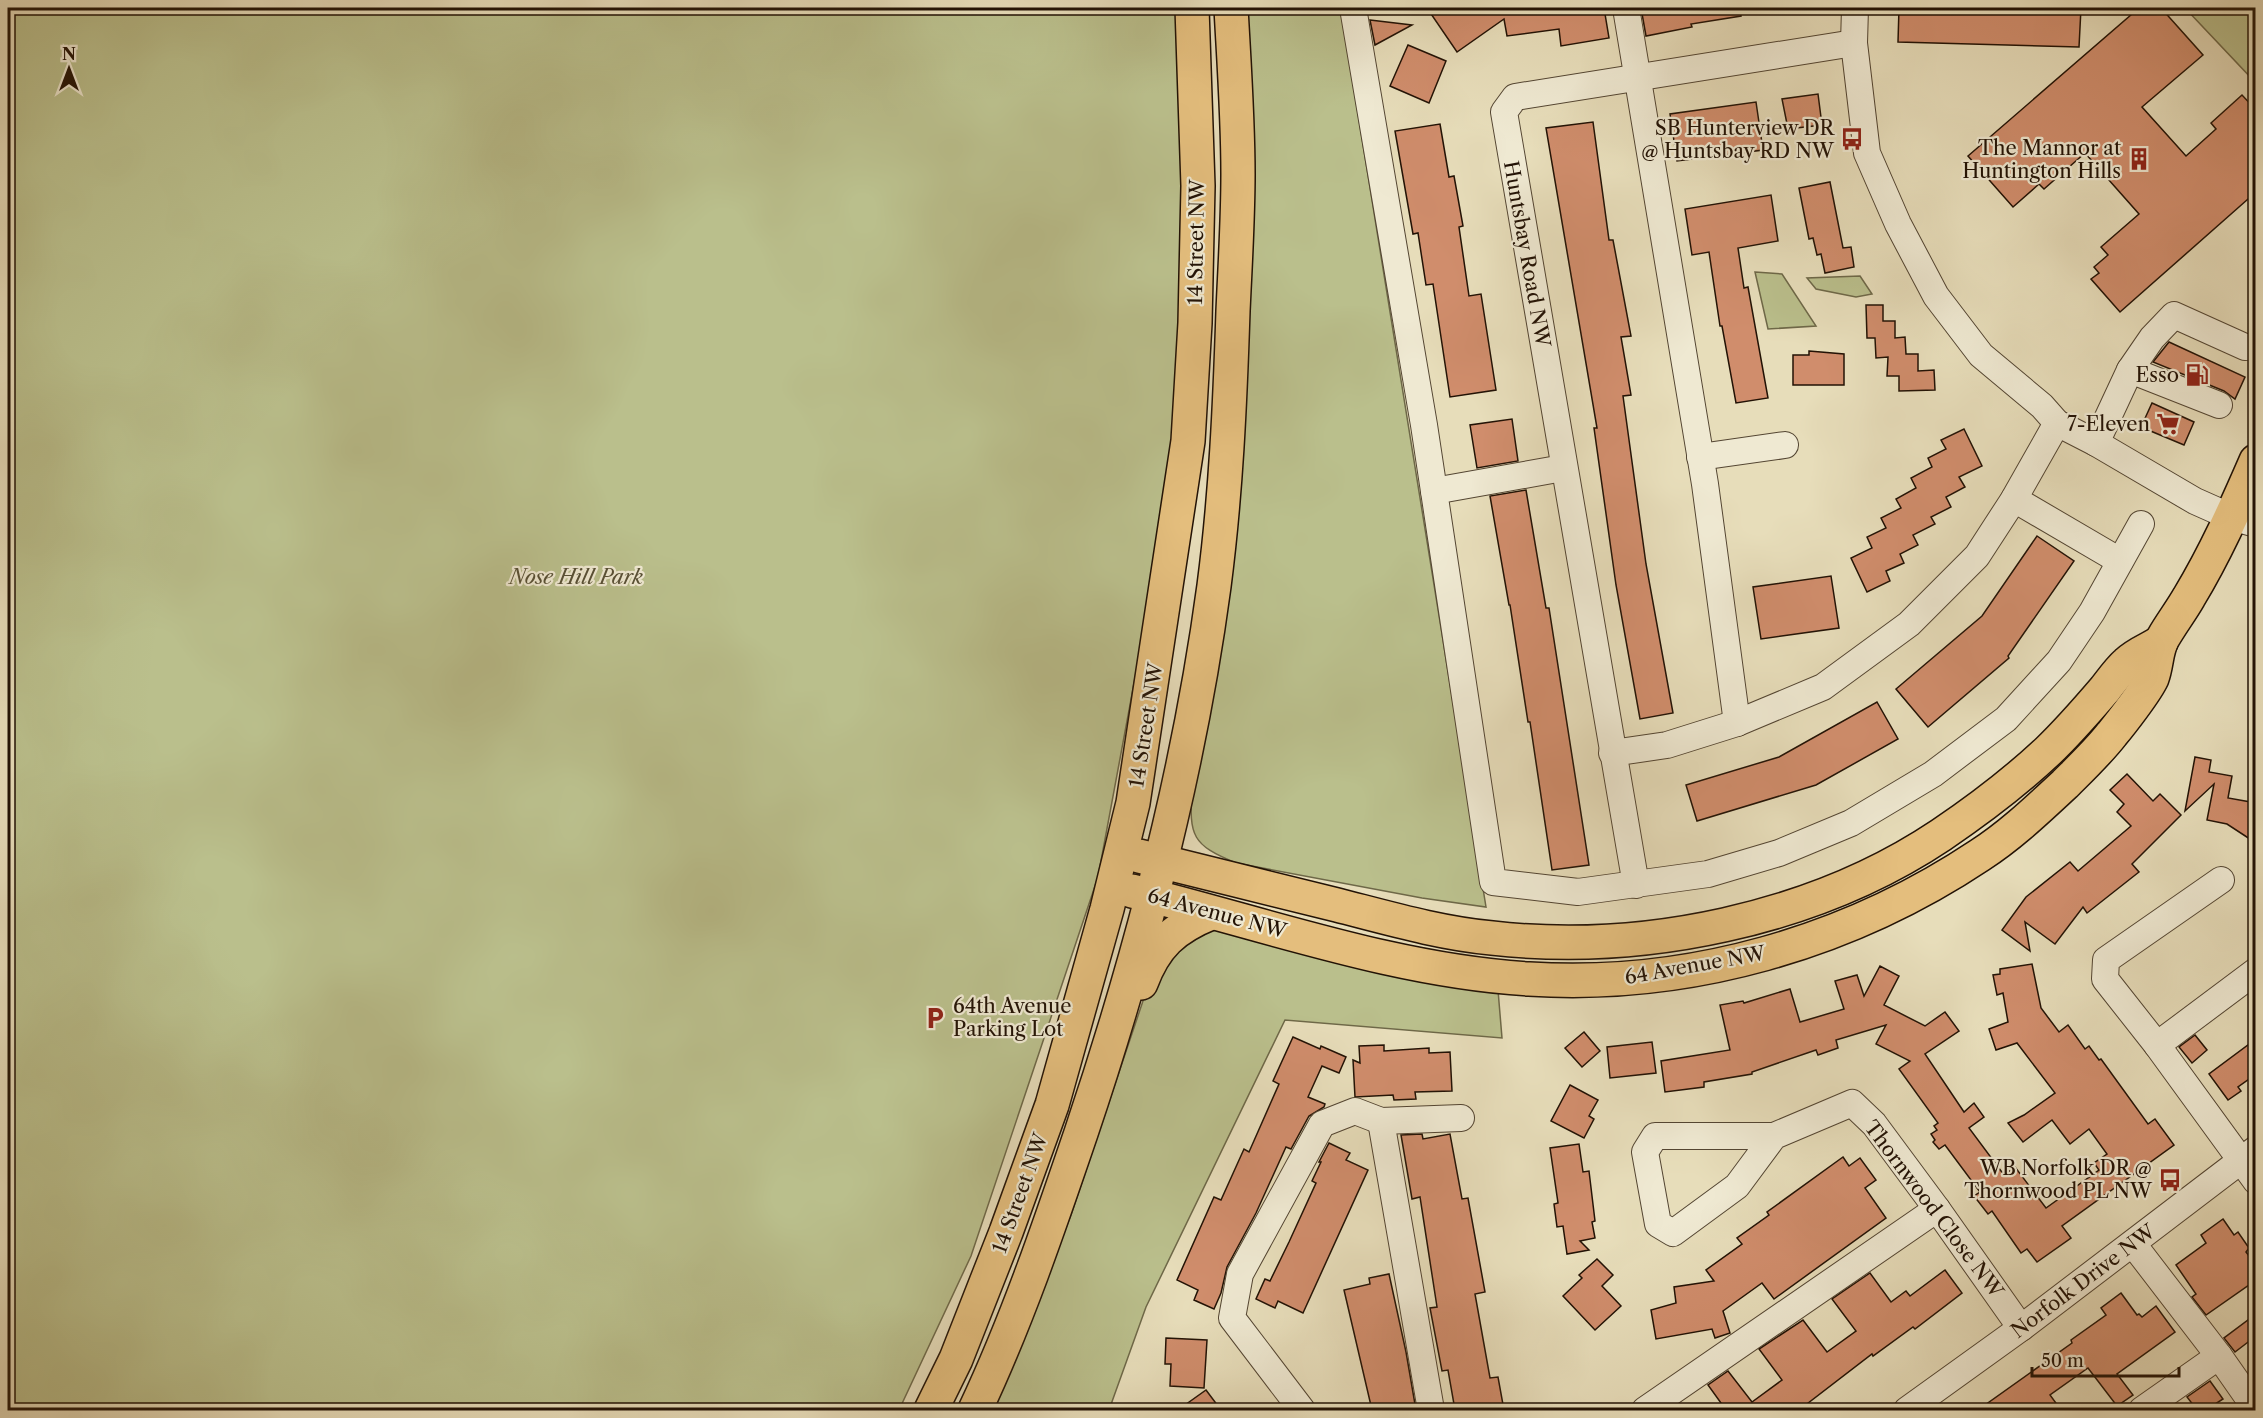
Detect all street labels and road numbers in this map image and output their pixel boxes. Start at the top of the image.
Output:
street label: Huntsbay Road NW [1499,159,1555,350]
street label: 14 Street NW [1183,178,1209,305]
street label: 14 Street NW [1124,660,1168,789]
street label: 64 Avenue NW [1145,883,1290,943]
street label: 64 Avenue NW [1623,941,1768,989]
street label: Thornwood Close NW [1860,1116,2009,1303]
street label: 14 Street NW [987,1129,1053,1256]
street label: Norfolk Drive NW [2006,1218,2161,1343]

